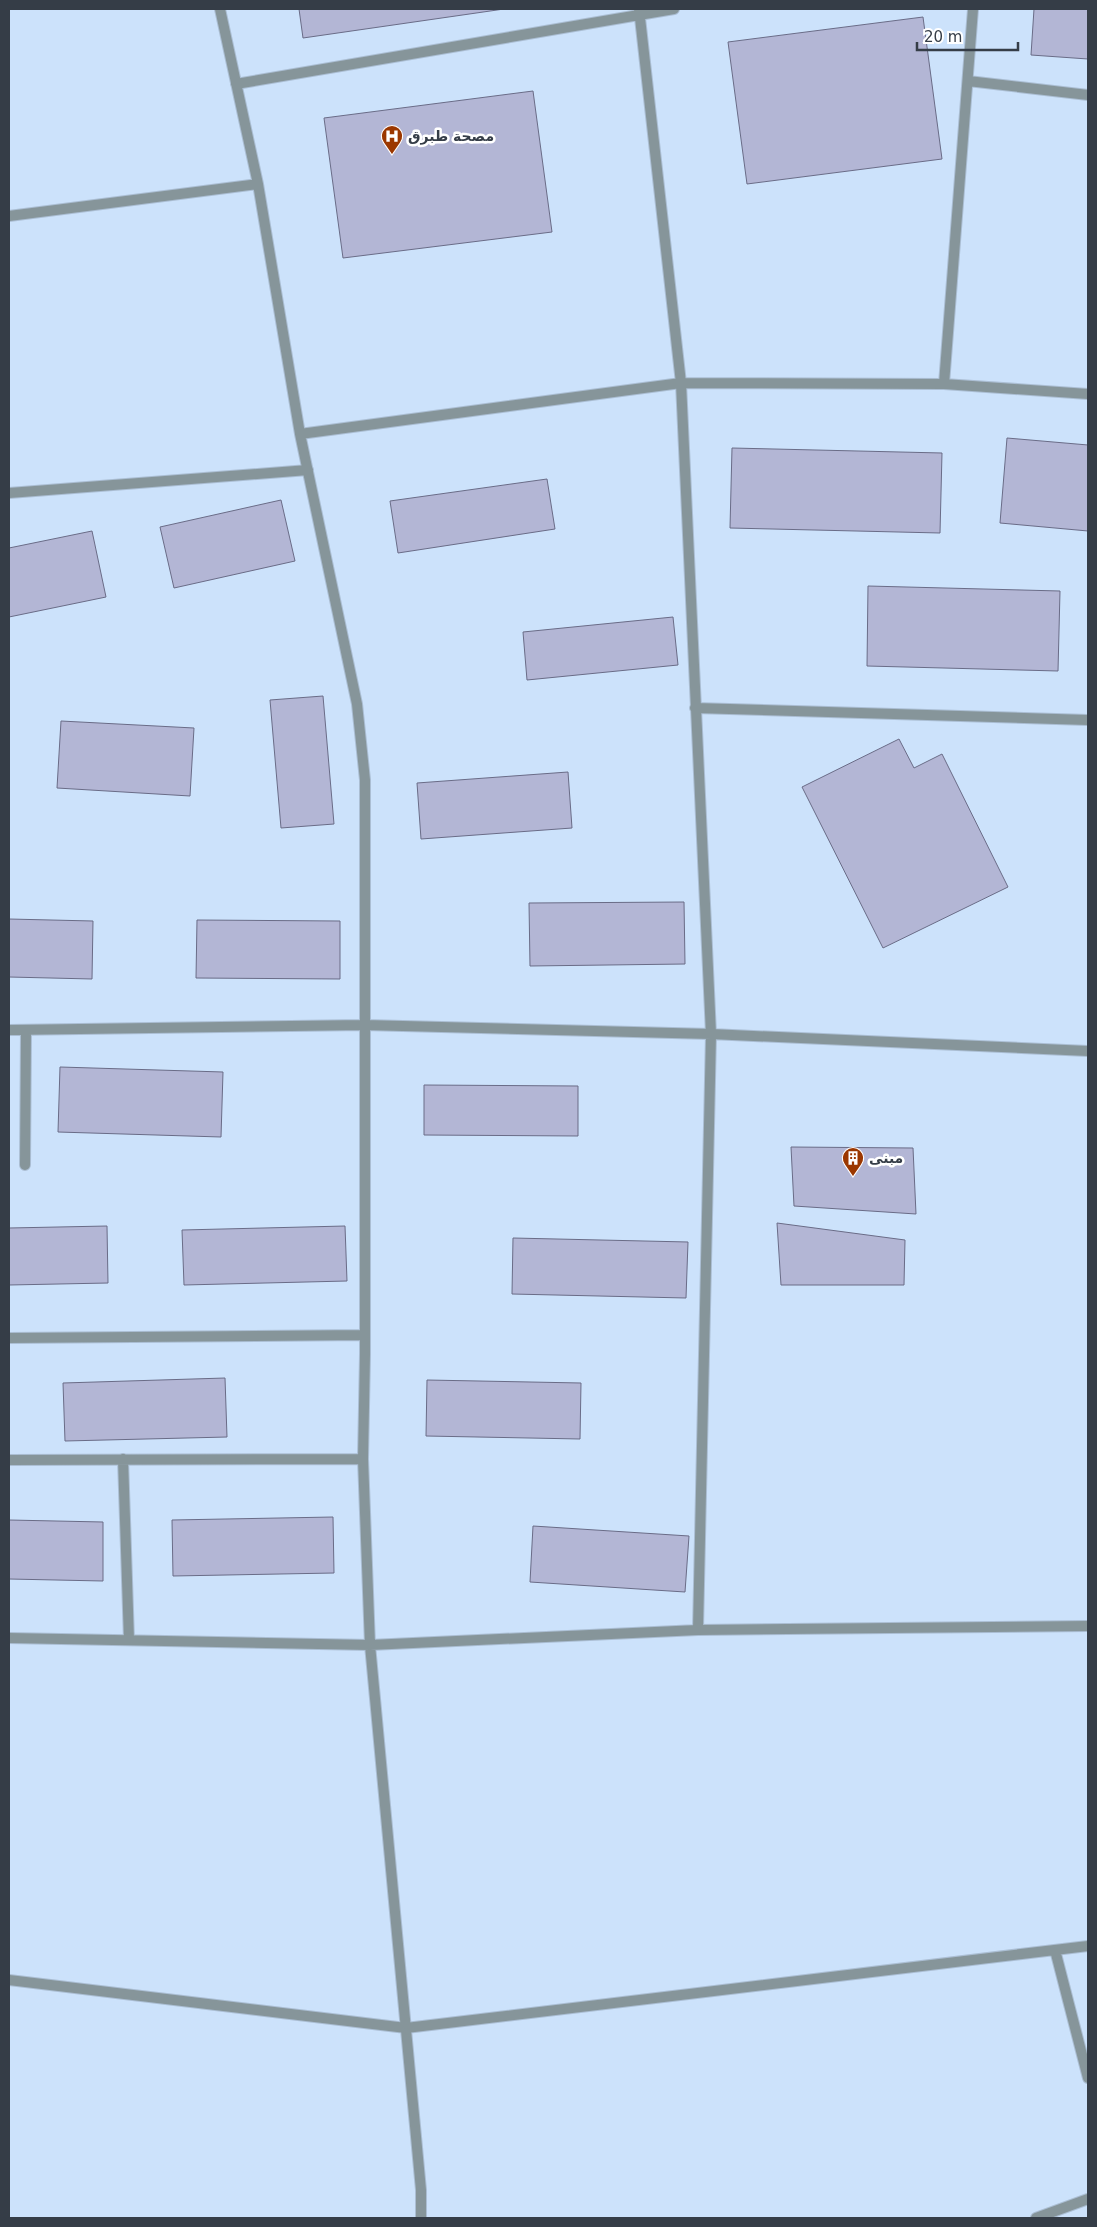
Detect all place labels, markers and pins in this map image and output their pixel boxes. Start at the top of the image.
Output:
hospital icon: مصحة طبرق [380,124,404,155]
place label: مصحة طبرق [408,128,494,145]
building icon: مبنى [841,1146,865,1177]
place label: مبنى [869,1150,903,1166]

